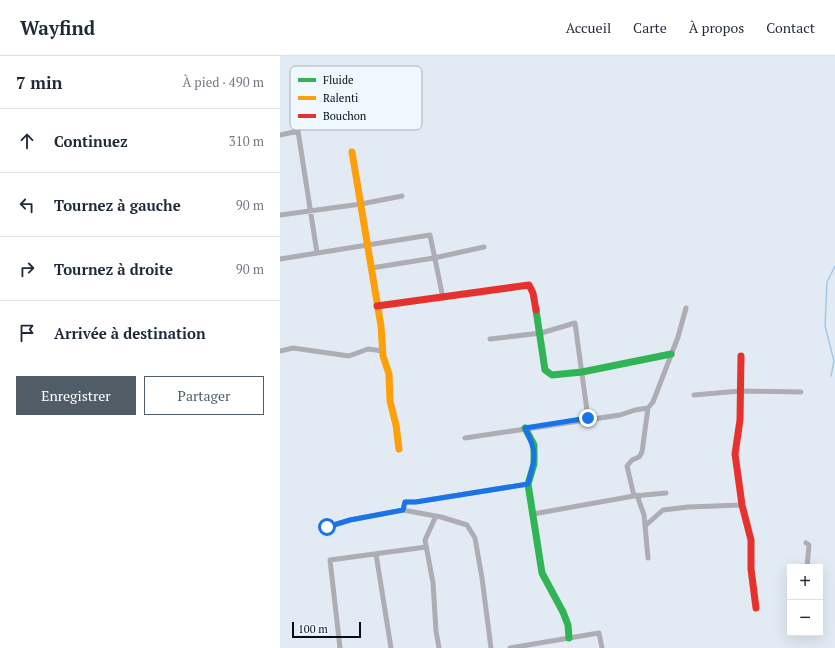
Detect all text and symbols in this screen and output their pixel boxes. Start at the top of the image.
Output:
text: Wayfind [20,15,95,40]
text: Accueil [566,18,611,37]
text: Carte [633,18,667,37]
text: À propos [689,18,744,37]
text: Contact [766,18,815,37]
legend [290,66,422,130]
text: 7 min [16,71,63,94]
text: À pied · 490 m [183,73,264,91]
text: Fluide [323,73,354,87]
text: Ralenti [323,91,358,105]
text: Bouchon [323,109,367,123]
icon: ahead [16,130,38,152]
text: Continuez [54,131,128,151]
text: 310 m [229,132,264,150]
icon: left [16,194,38,216]
text: Tournez à gauche [54,195,181,215]
text: 90 m [236,196,264,214]
icon: right [16,258,38,280]
text: Tournez à droite [54,259,173,279]
text: 90 m [236,260,264,278]
icon: arrive [16,322,38,344]
text: Arrivée à destination [54,323,206,343]
button: Enregistrer [16,376,136,415]
button: Partager [144,376,264,415]
route end [579,409,597,427]
route start [318,518,336,536]
map controls [787,564,823,636]
button: + [787,564,823,600]
button: − [787,600,823,636]
scale bar [292,620,361,639]
text: 100 m [298,622,328,636]

